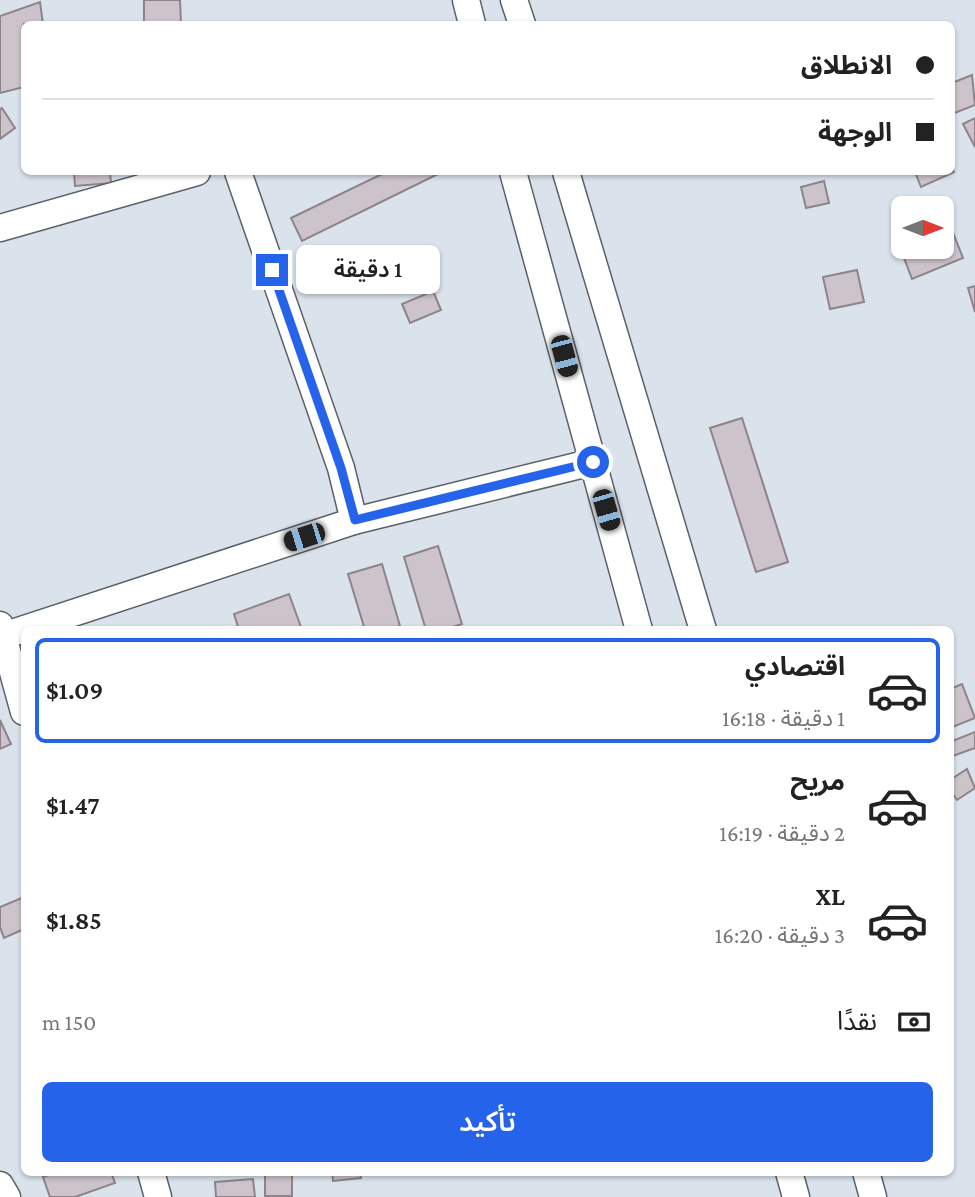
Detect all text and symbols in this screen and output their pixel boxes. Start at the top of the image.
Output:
text: الانطلاق [801,51,892,80]
text: الوجهة [818,118,892,147]
north arrow [891,196,954,259]
map controls [891,196,954,259]
callout: 1 دقيقة [296,246,440,294]
route end [256,254,288,286]
text: 1 دقيقة [334,256,402,282]
car [549,333,580,379]
route start [577,446,609,478]
car [591,487,622,533]
car [281,521,328,553]
text: اقتصادي [745,652,845,681]
icon: car [866,659,929,722]
text: $1.09 [46,676,103,705]
text: 1 دقيقة · 16:18 [722,705,845,731]
text: مريح [790,767,845,796]
icon: car [866,774,929,837]
text: $1.47 [46,791,100,820]
text: 2 دقيقة · 16:19 [719,820,845,846]
text: XL [816,882,845,911]
icon: car [866,889,929,952]
text: $1.85 [46,906,102,935]
text: 3 دقيقة · 16:20 [715,922,845,948]
icon: cash [895,1003,933,1041]
text: نقدًا [837,1007,877,1036]
text: 150 m [42,1009,96,1035]
button: تأكيد [42,1082,933,1162]

